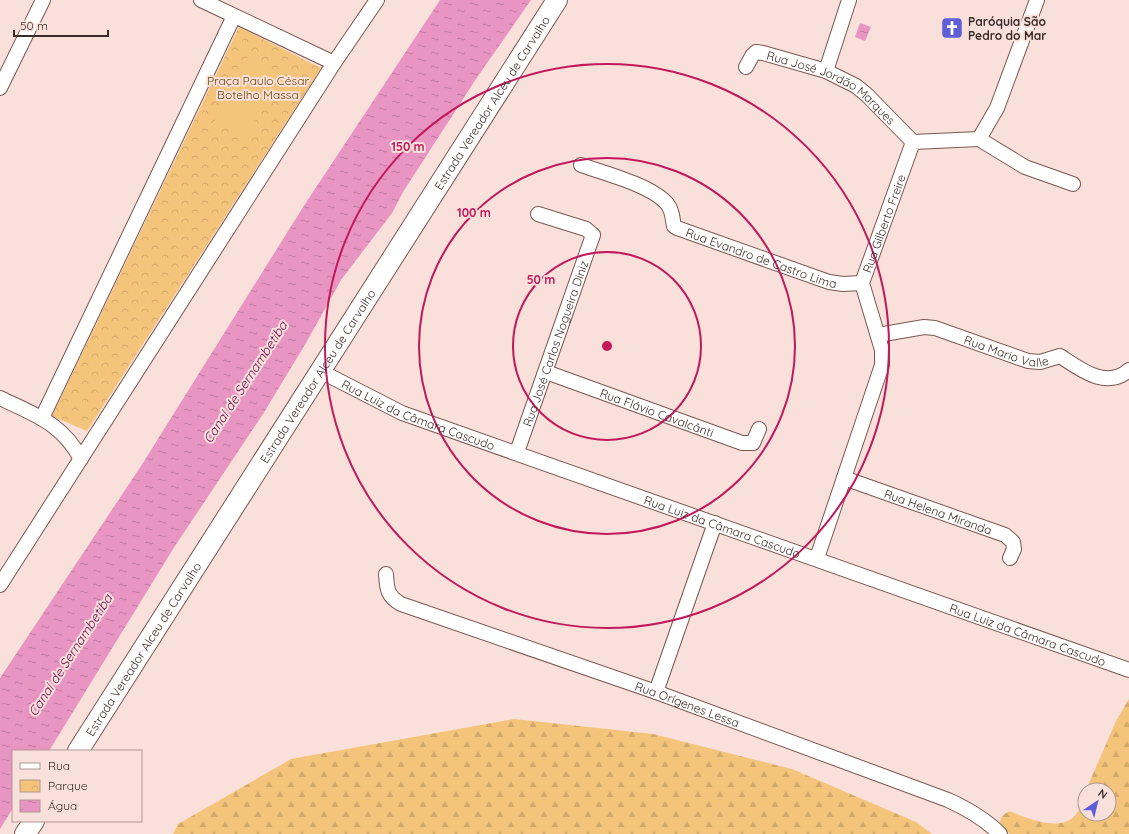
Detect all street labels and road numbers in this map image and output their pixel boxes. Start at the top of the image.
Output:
street label: Estrada Vereador Alceu de Carvalho [431,13,552,192]
street label: Rua José Jordão Marques [765,47,899,128]
street label: Rua Gilberto Freire [859,172,908,275]
street label: Rua Evandro de Castro Lima [684,224,838,291]
street label: Rua José Carlos Nogueira Diniz [519,258,591,428]
street label: Estrada Vereador Alceu de Carvalho [256,286,378,466]
street label: Rua Mario Valle [962,331,1050,369]
street label: Rua Luiz da Câmara Cascudo [339,376,497,453]
street label: Rua Flávio Cavalcânti [598,385,716,440]
street label: Rua Helena Miranda [882,485,994,537]
street label: Rua Luiz da Câmara Cascudo [642,492,803,561]
street label: Estrada Vereador Alceu de Carvalho [82,559,204,739]
street label: Rua Luiz da Câmara Cascudo [948,600,1108,669]
street label: Rua Orígenes Lessa [633,678,742,730]

